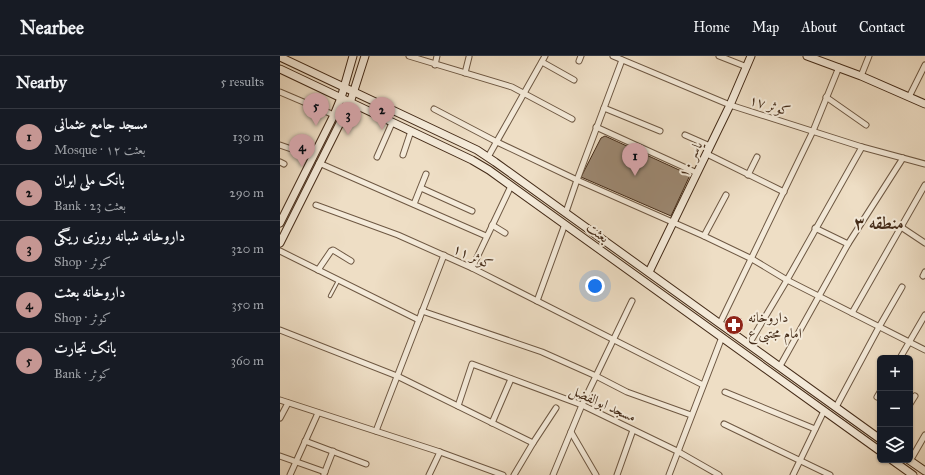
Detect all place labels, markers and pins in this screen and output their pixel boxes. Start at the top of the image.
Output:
pin: 5 [303,93,329,126]
pin: 2 [369,97,395,130]
pin: 3 [335,102,361,135]
pin: 4 [289,134,315,167]
pin: 1 [622,143,648,176]
place label: داروخانه امام مجتبی ع [748,309,802,346]
pharmacy icon: داروخانه امام مجتبی ع [723,314,745,336]

